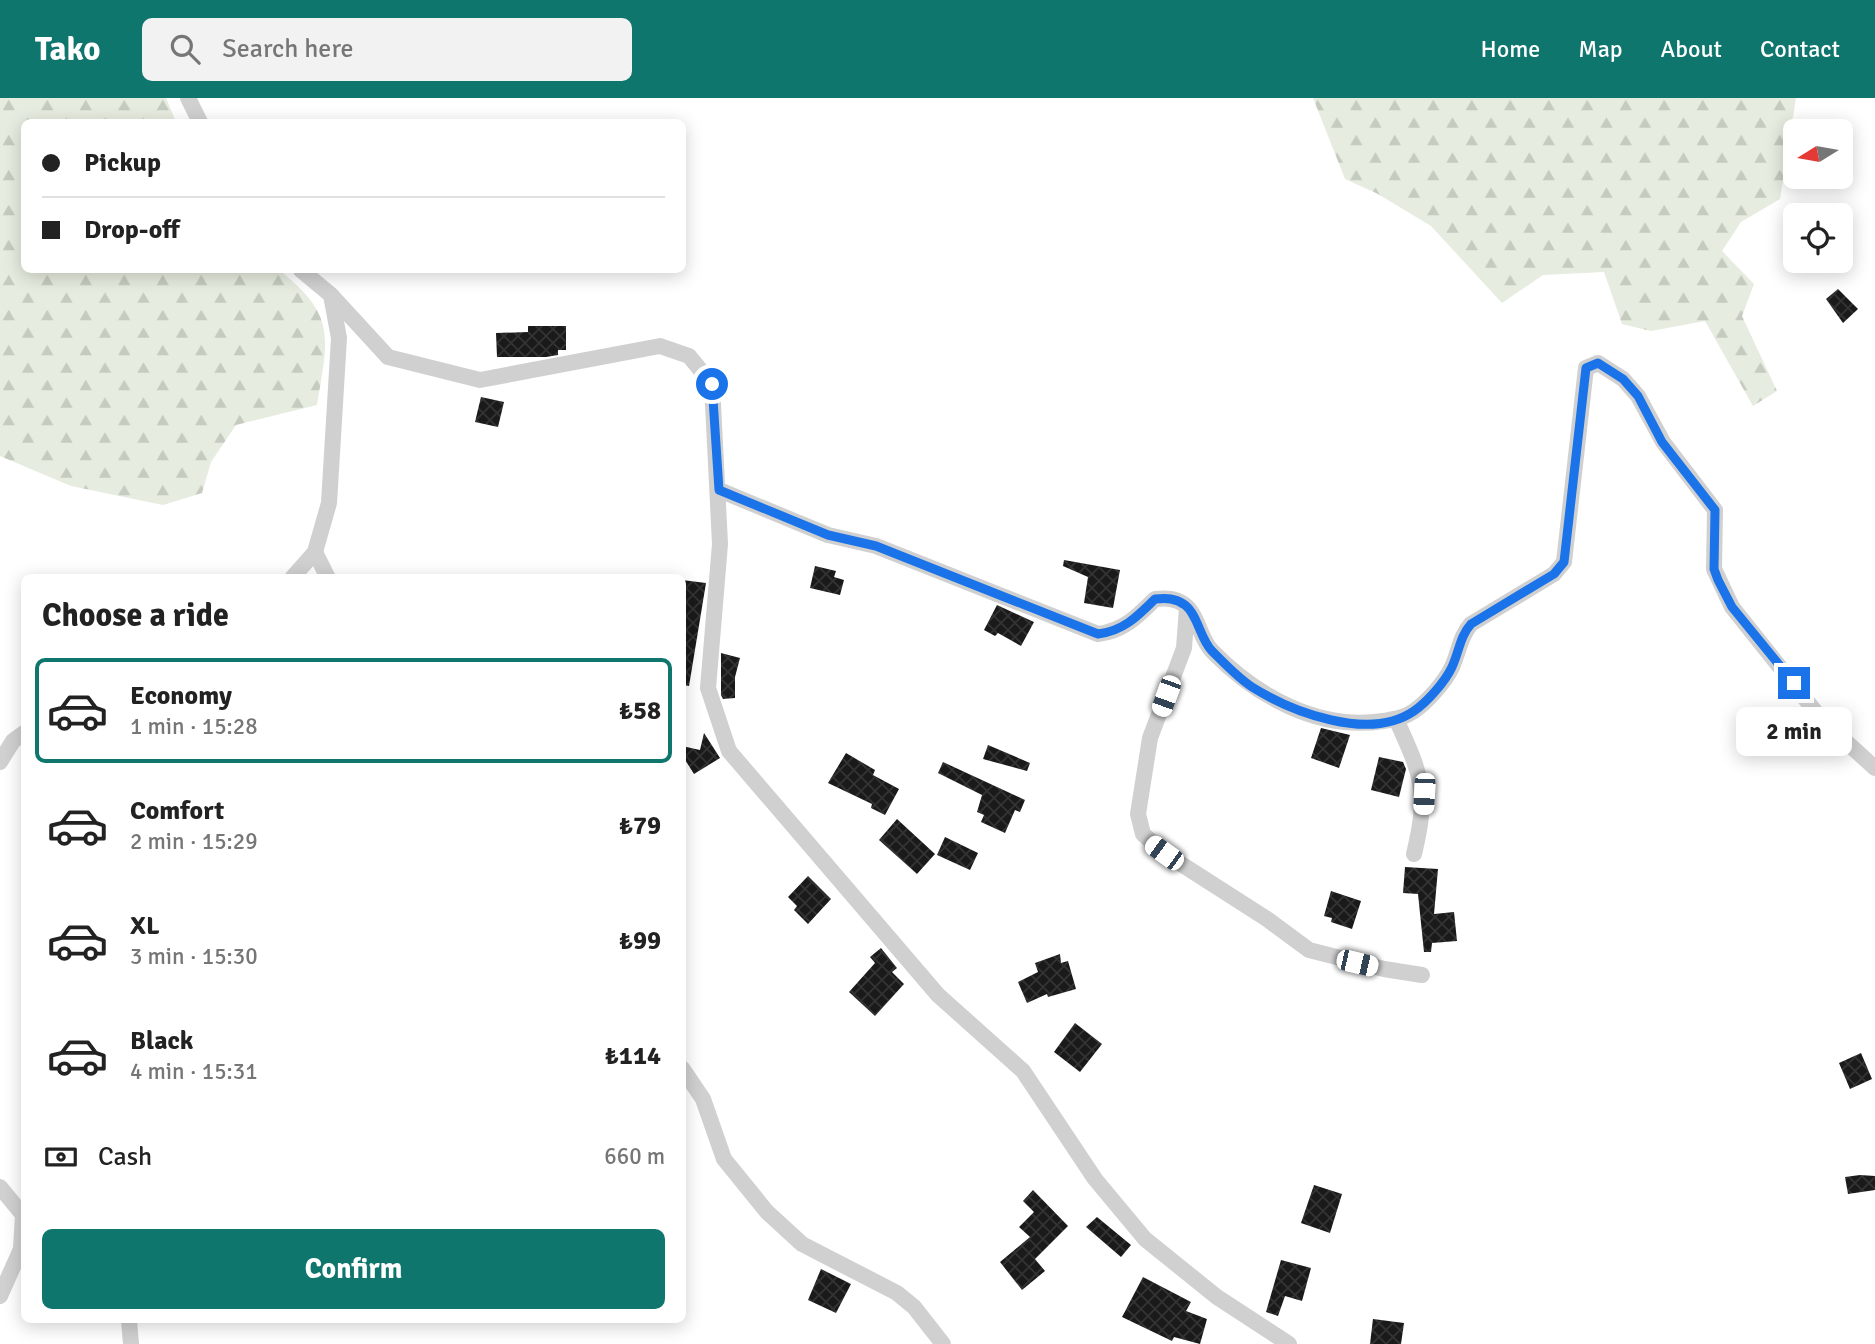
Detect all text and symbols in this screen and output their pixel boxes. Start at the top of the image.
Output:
search box [142,18,632,81]
text: Tako [35,29,100,70]
icon: search [166,30,204,68]
text: Search here [222,33,353,65]
text: Home [1480,34,1540,64]
text: Map [1578,34,1623,64]
text: About [1661,34,1722,64]
text: Contact [1760,34,1840,64]
north arrow [1783,119,1853,189]
map controls [1783,119,1853,273]
text: Pickup [84,147,161,179]
button: locate [1783,203,1853,273]
text: Drop-off [84,214,180,246]
route start [696,368,728,400]
text: Choose a ride [42,596,229,635]
route end [1778,667,1810,699]
car [1149,673,1184,719]
icon: car [46,679,109,742]
text: Economy [130,680,232,712]
text: ₺58 [619,695,661,727]
callout: 2 min [1736,708,1852,756]
text: 1 min · 15:28 [130,712,258,741]
text: 2 min [1766,717,1822,746]
car [1413,772,1436,816]
icon: car [46,794,109,857]
text: Comfort [130,795,224,827]
text: ₺79 [619,810,661,842]
text: 2 min · 15:29 [130,827,258,856]
car [1141,832,1188,874]
icon: car [46,909,109,972]
text: XL [130,910,160,942]
text: ₺99 [619,925,661,957]
text: 3 min · 15:30 [130,942,258,971]
car [1335,948,1380,978]
icon: car [46,1024,109,1087]
text: Black [130,1025,193,1057]
text: ₺114 [605,1040,661,1072]
text: 4 min · 15:31 [130,1057,258,1086]
icon: cash [42,1138,80,1176]
text: Cash [98,1141,152,1173]
text: 660 m [604,1142,665,1171]
button: Confirm [42,1229,665,1309]

